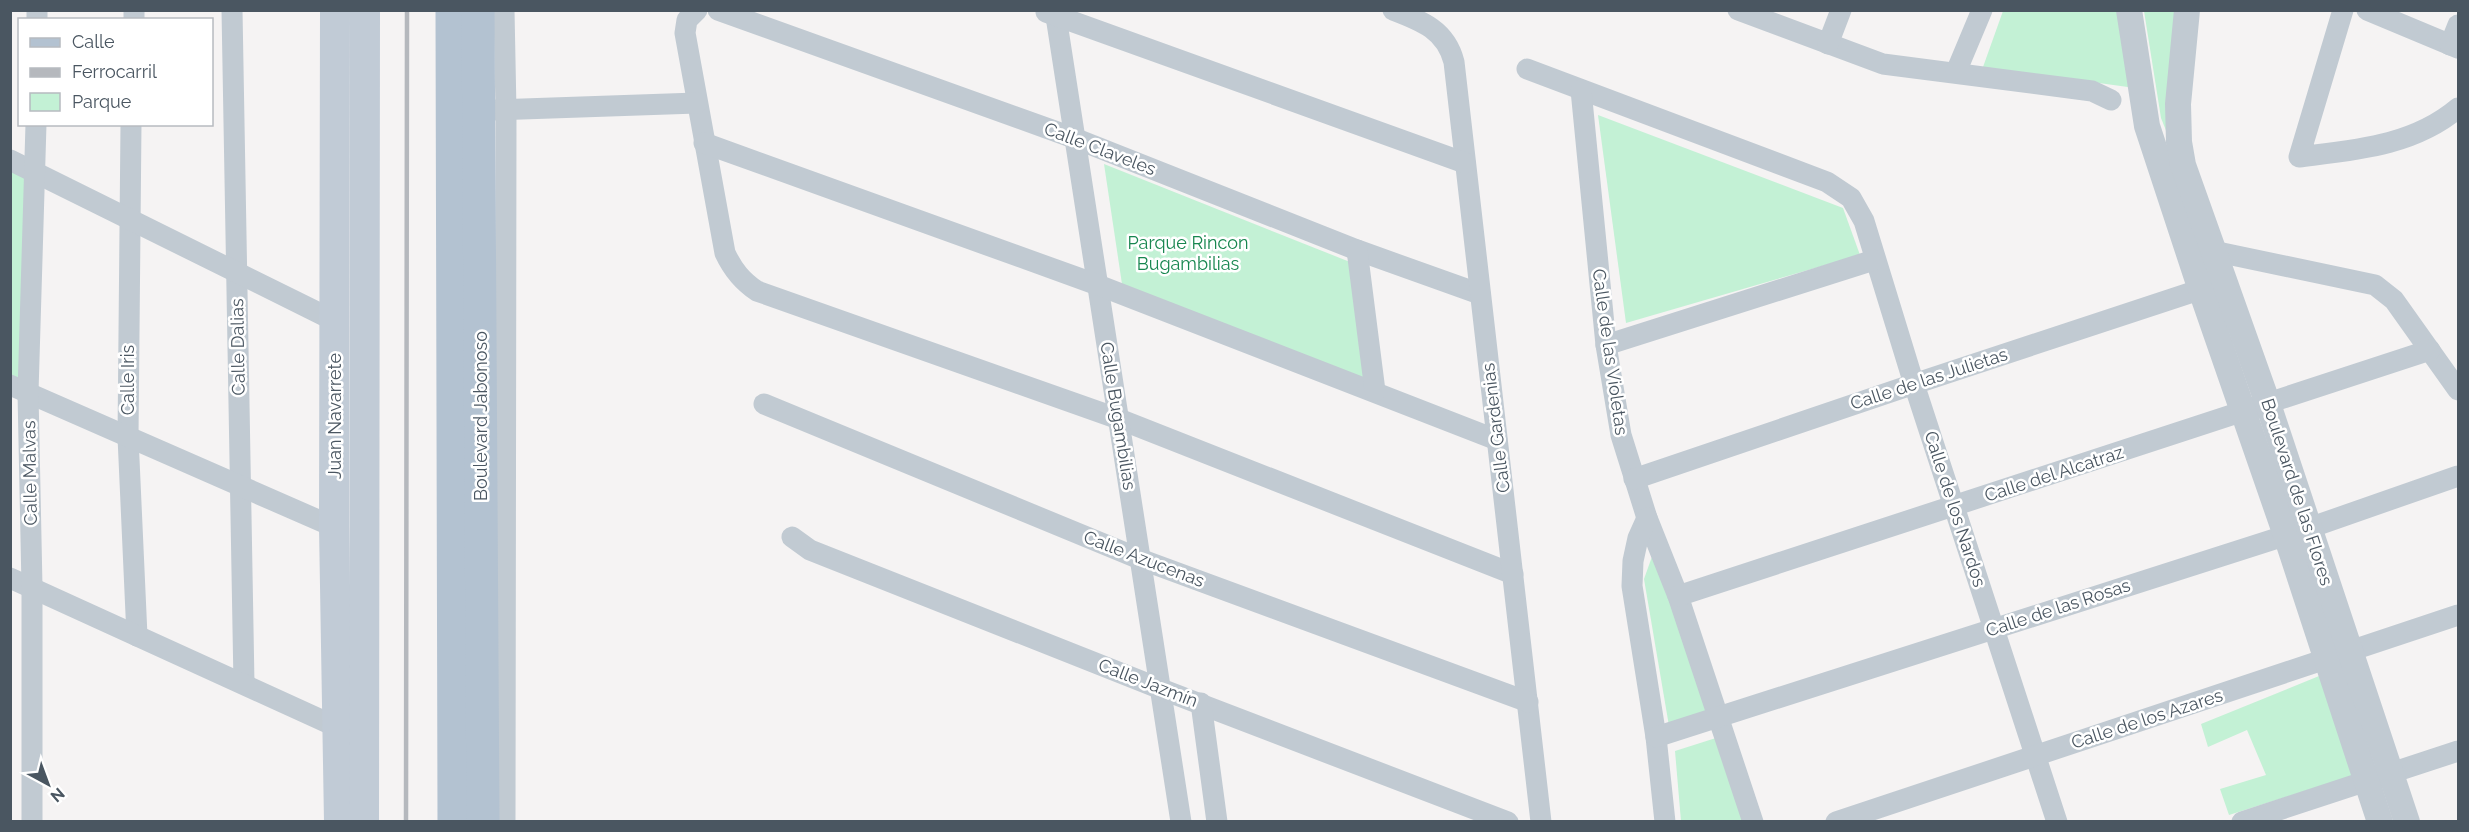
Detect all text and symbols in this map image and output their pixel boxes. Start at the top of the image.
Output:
legend [18,18,213,126]
text: Calle [72,31,115,52]
text: Ferrocarril [72,61,157,82]
text: Parque [72,91,132,112]
street label: Calle Claveles [1041,118,1159,180]
park label: Parque Rincon Bugambilias [1127,232,1249,274]
street label: Calle de las Violetas [1588,267,1633,437]
street label: Calle Dalias [226,298,249,396]
street label: Boulevard Jabonoso [470,331,491,501]
street label: Calle Bugambilias [1096,340,1141,492]
street label: Calle de las Julietas [1848,343,2010,414]
street label: Calle Iris [117,344,138,415]
street label: Juan Navarrete [324,353,345,479]
street label: Calle Gardenias [1477,362,1514,494]
street label: Boulevard de las Flores [2257,396,2338,588]
street label: Calle Malvas [18,420,41,526]
street label: Calle de los Nardos [1920,428,1991,590]
street label: Calle del Alcatraz [1982,441,2126,506]
street label: Calle Azucenas [1081,526,1208,591]
street label: Calle de las Rosas [1983,574,2133,641]
street label: Calle Jazmín [1096,654,1201,711]
street label: Calle de los Azares [2069,684,2225,753]
north arrow [18,754,78,814]
text: N [47,784,68,806]

